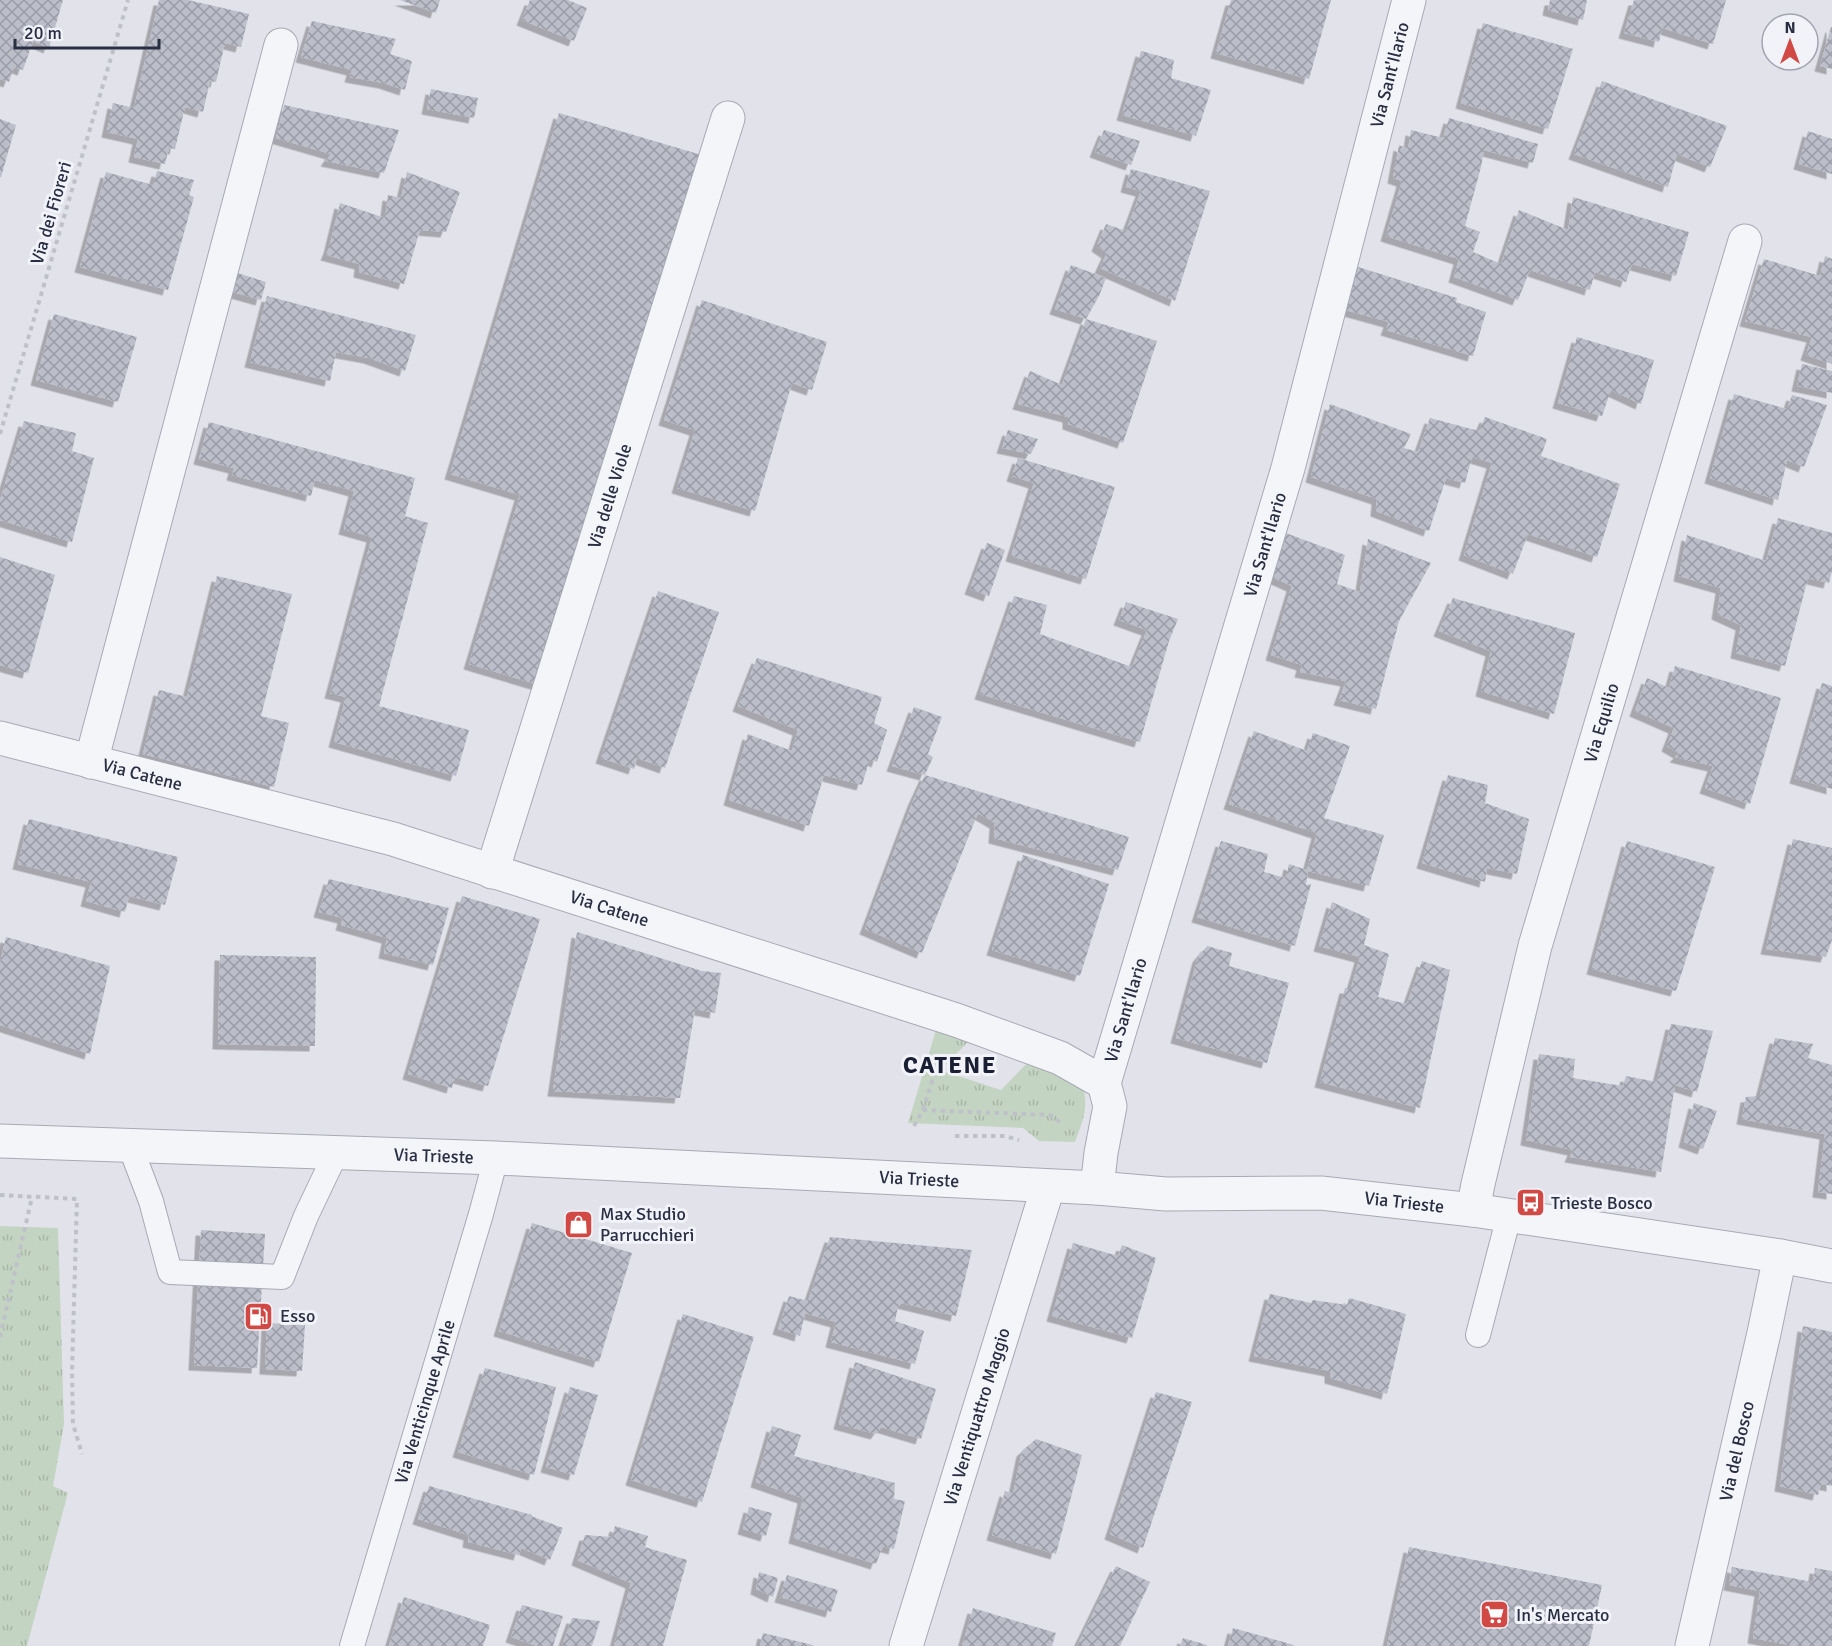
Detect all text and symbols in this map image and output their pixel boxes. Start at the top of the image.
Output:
scale bar [15,12,159,50]
north arrow [1760,12,1820,72]
text: N [1784,18,1796,38]
street label: Via Sant'Ilario [1365,20,1414,130]
text: 20 m [24,22,62,44]
street label: Via dei Fioreri [26,159,76,267]
street label: Via delle Viole [583,441,636,551]
street label: Via Sant'Ilario [1239,490,1291,600]
street label: Via Equilio [1579,680,1624,765]
street label: Via Catene [100,754,185,795]
street label: Via Catene [567,886,652,932]
street label: Via Sant'Ilario [1100,955,1152,1065]
district label: CATENE [903,1050,997,1080]
street label: Via Trieste [393,1143,474,1168]
street label: Via Trieste [879,1166,960,1192]
street label: Via Trieste [1363,1187,1445,1218]
bus stop icon: Trieste Bosco [1514,1187,1546,1219]
place label: Trieste Bosco [1551,1192,1653,1214]
place label: Max Studio Parrucchieri [600,1203,694,1246]
shop icon: Max Studio Parrucchieri [563,1208,595,1240]
fuel station icon: Esso [243,1300,275,1332]
place label: Esso [280,1305,315,1327]
street label: Via Venticinque Aprile [390,1317,460,1486]
street label: Via Ventiquattro Maggio [939,1325,1015,1509]
street label: Via del Bosco [1715,1399,1759,1503]
supermarket icon: In's Mercato [1479,1599,1511,1631]
place label: In's Mercato [1516,1604,1609,1626]

